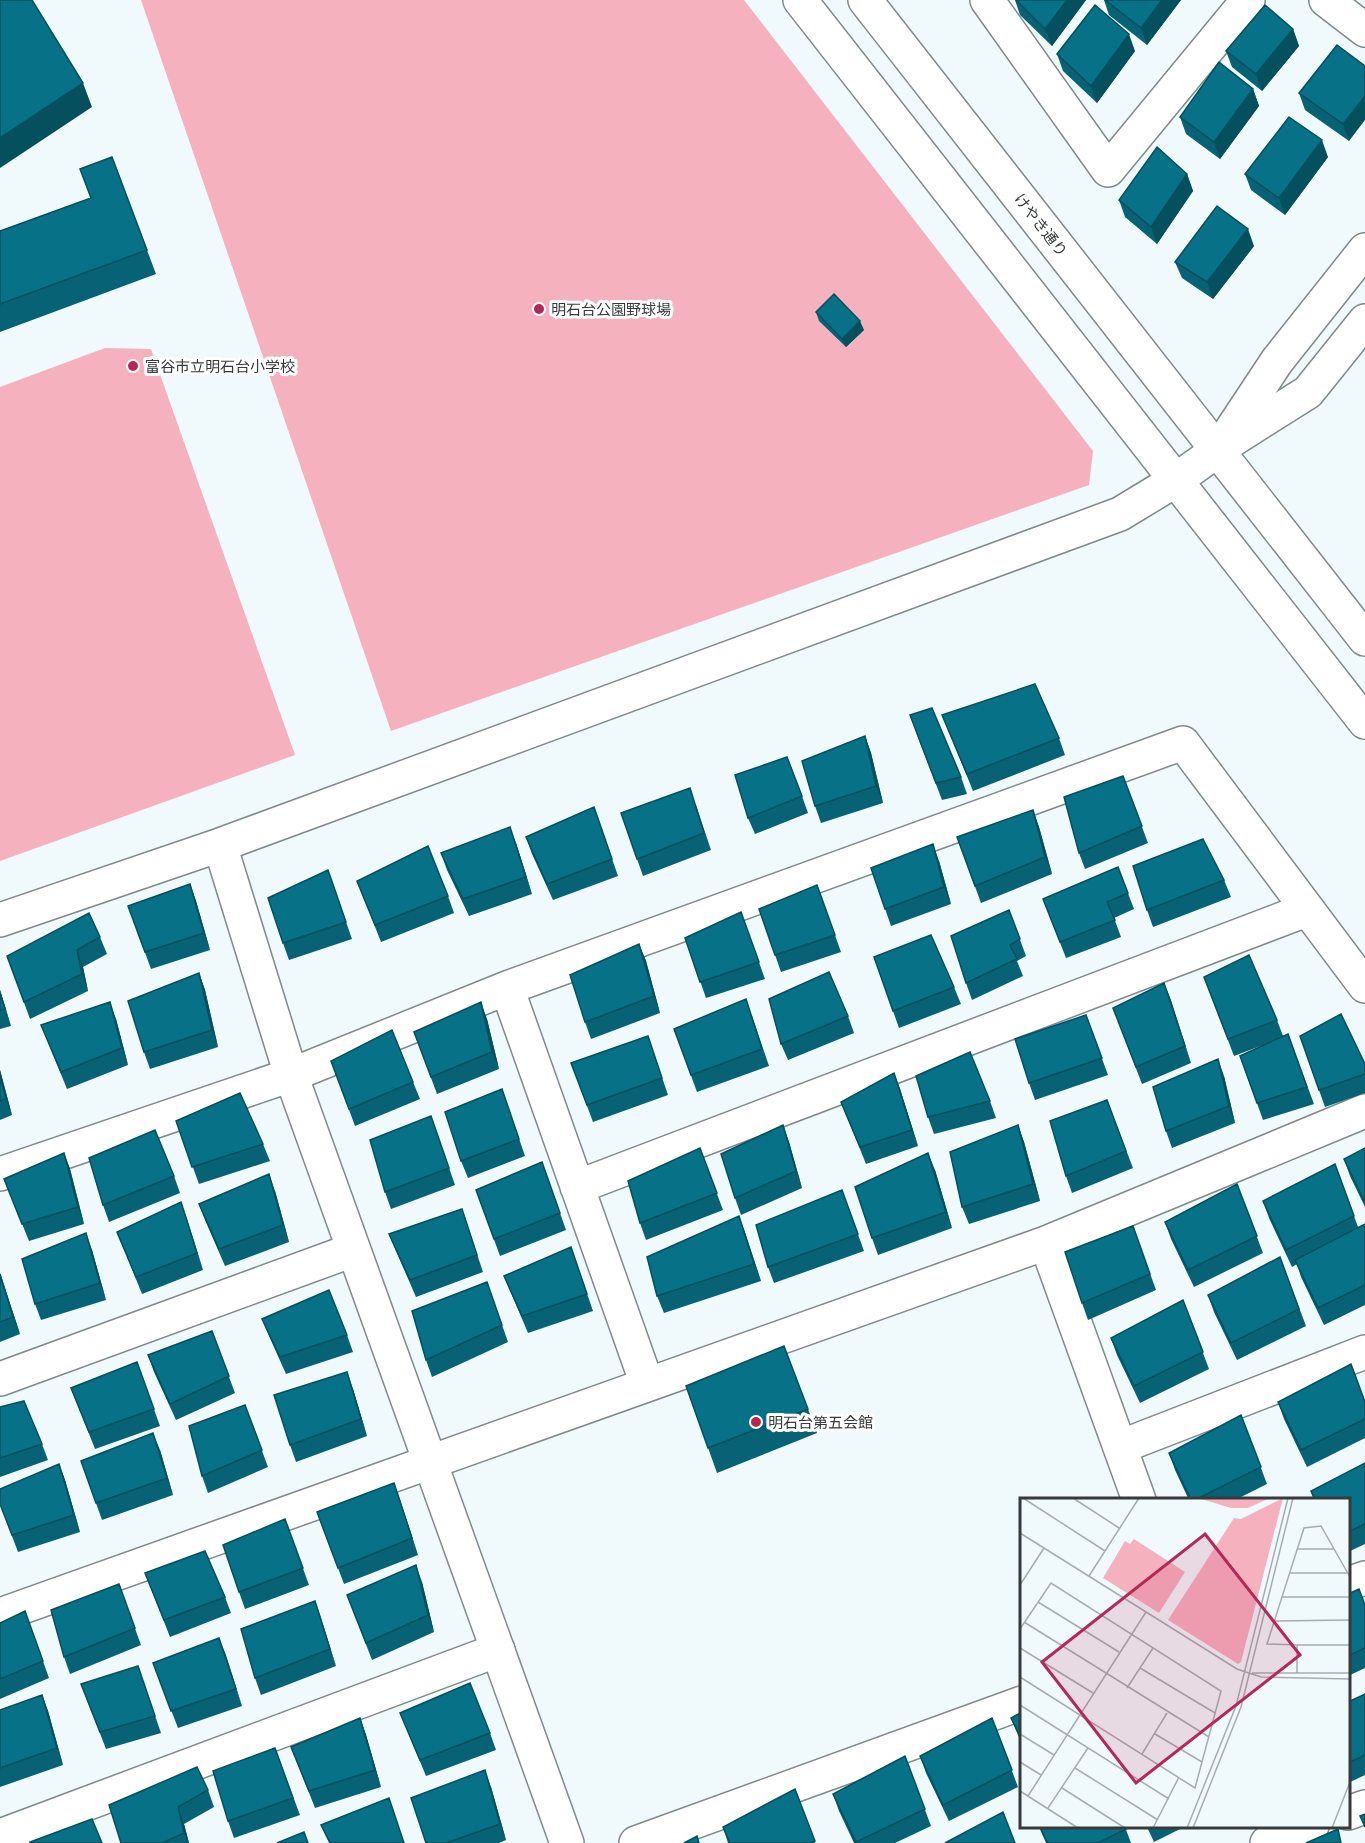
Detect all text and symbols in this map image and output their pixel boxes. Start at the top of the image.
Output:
street label: けやき通り [1010,189,1072,261]
place label: 明石台公園野球場 [551,299,671,320]
marker: 明石台公園野球場 [532,302,546,316]
place label: 富谷市立明石台小学校 [145,356,295,377]
marker: 富谷市立明石台小学校 [126,359,140,373]
place label: 明石台第五会館 [768,1412,873,1433]
marker: 明石台第五会館 [749,1415,763,1429]
inset map [1020,1498,1350,1828]

